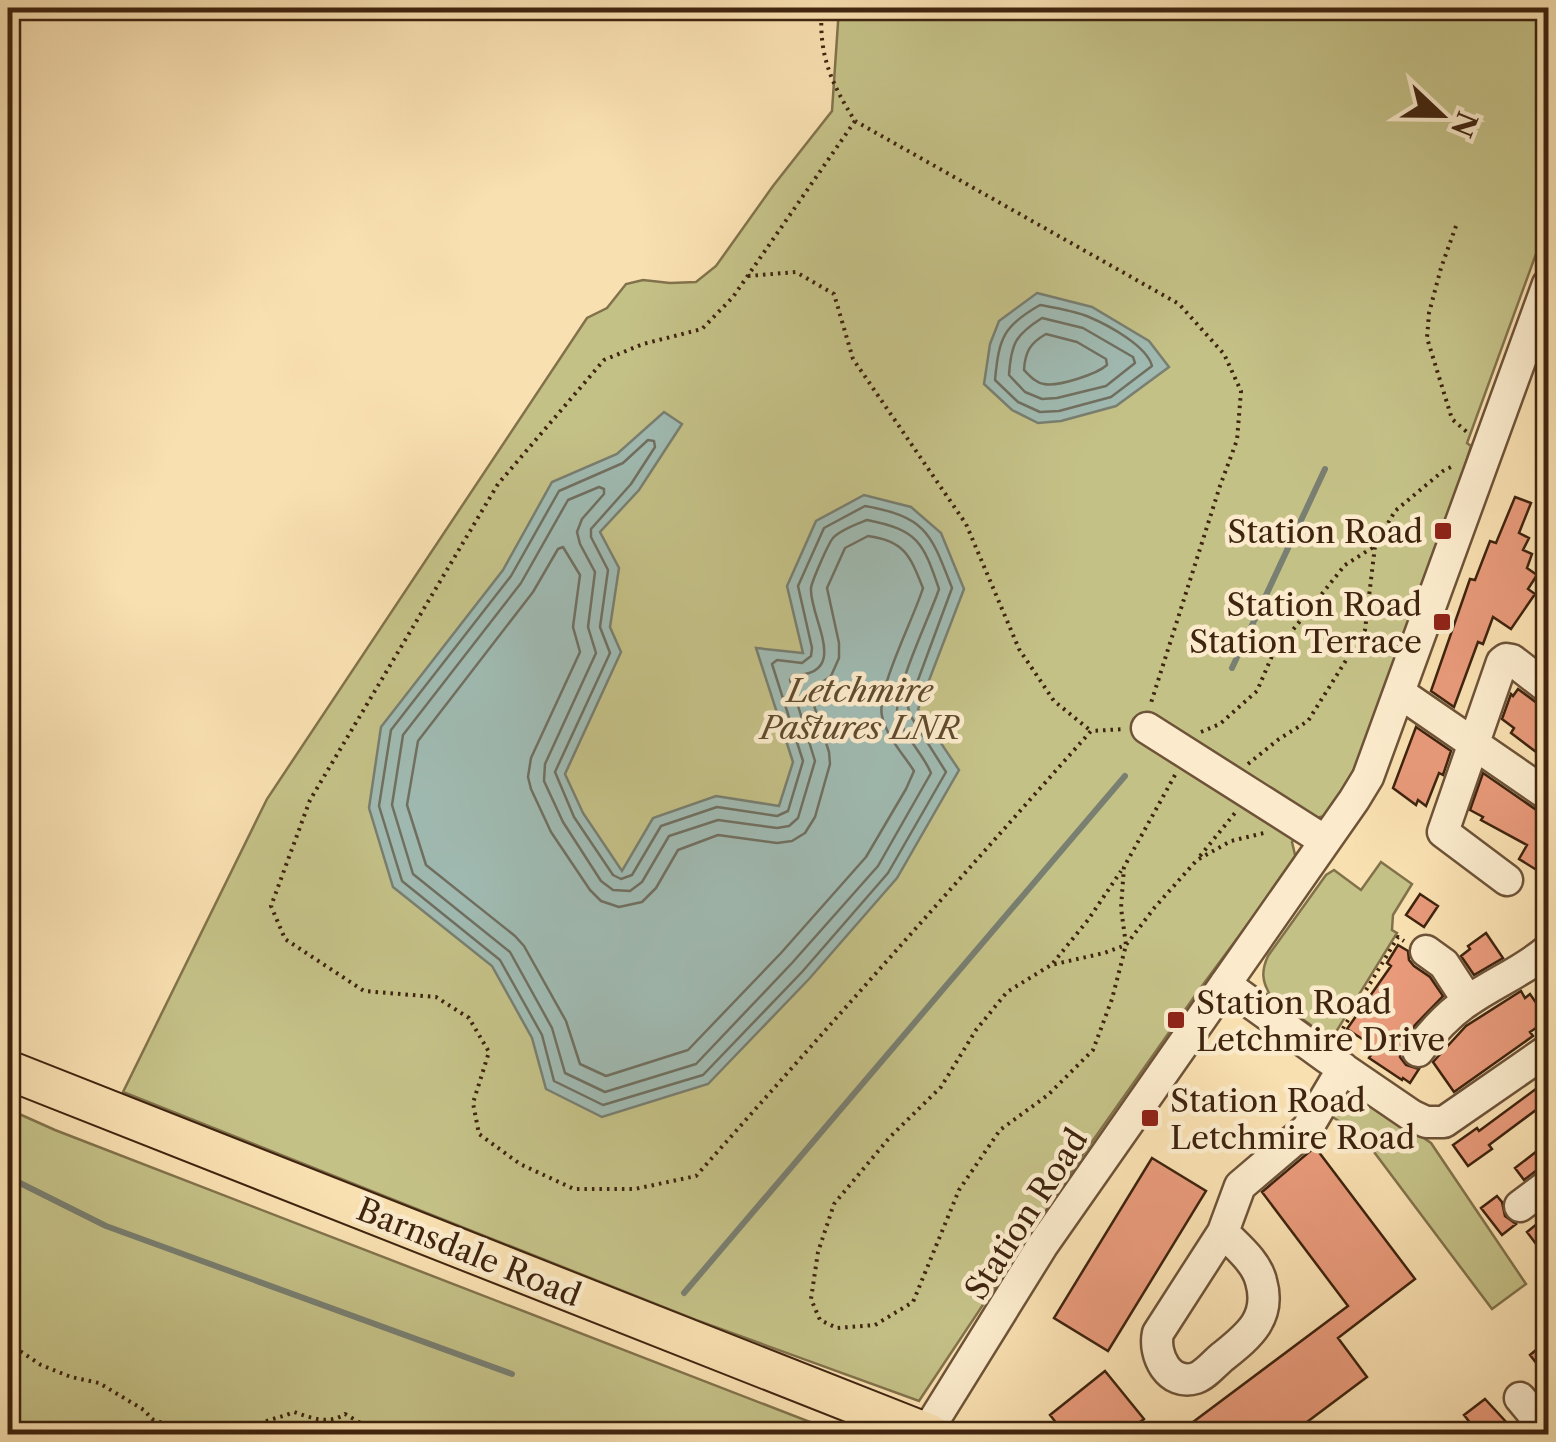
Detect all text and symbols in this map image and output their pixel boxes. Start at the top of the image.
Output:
north arrow [1391,65,1491,165]
text: N [1444,107,1485,142]
place label: Station Road [1227,512,1423,551]
marker: Station Road [1432,520,1454,542]
place label: Station Road Station Terrace [1189,585,1422,661]
marker: Station Road Station Terrace [1431,611,1453,633]
park label: Letchmire Pastures LNR [757,671,960,747]
place label: Station Road Letchmire Drive [1196,983,1445,1059]
marker: Station Road Letchmire Drive [1165,1009,1187,1031]
place label: Station Road Letchmire Road [1170,1081,1415,1157]
marker: Station Road Letchmire Road [1139,1107,1161,1129]
street label: Station Road [956,1121,1096,1307]
street label: Barnsdale Road [351,1189,587,1315]

